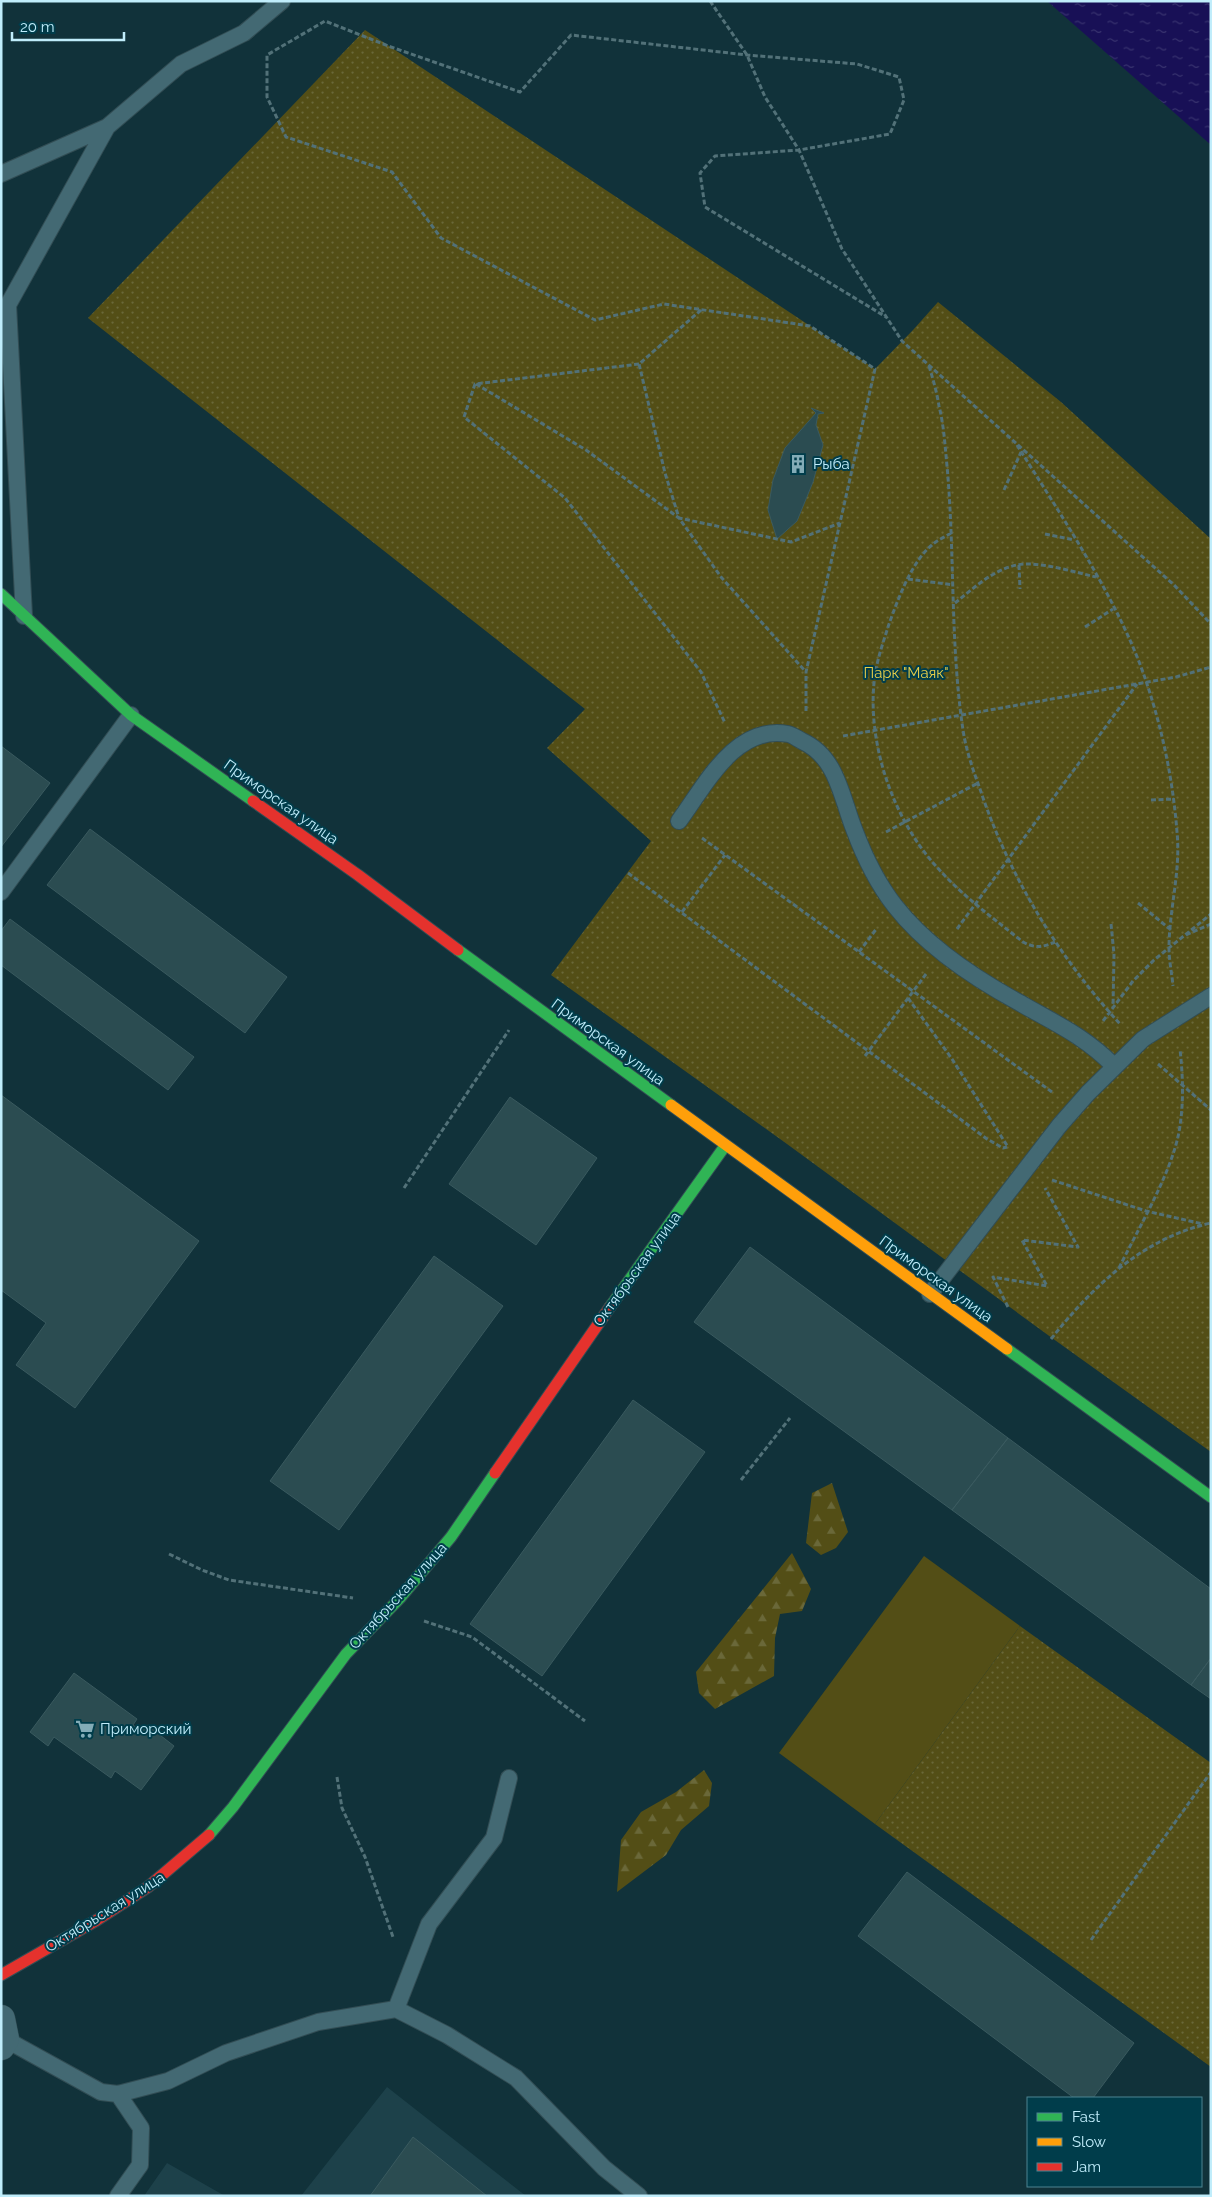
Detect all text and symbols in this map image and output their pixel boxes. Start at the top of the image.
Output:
scale bar [12,10,125,42]
text: 20 m [20,18,55,36]
building icon: Рыба [787,453,809,475]
place label: Рыба [813,455,850,473]
park label: Парк "Маяк" [863,664,949,682]
street label: Приморская улица [220,756,342,848]
street label: Приморская улица [548,995,668,1089]
street label: Октябрьская улица [589,1208,685,1330]
street label: Приморская улица [876,1232,996,1326]
street label: Октябрьская улица [345,1539,451,1653]
supermarket icon: Приморский [74,1718,96,1740]
place label: Приморский [100,1720,191,1738]
street label: Октябрьская улица [42,1868,168,1956]
legend [1027,2097,1202,2187]
text: Fast [1072,2108,1100,2126]
text: Slow [1072,2133,1106,2151]
text: Jam [1072,2158,1101,2176]

